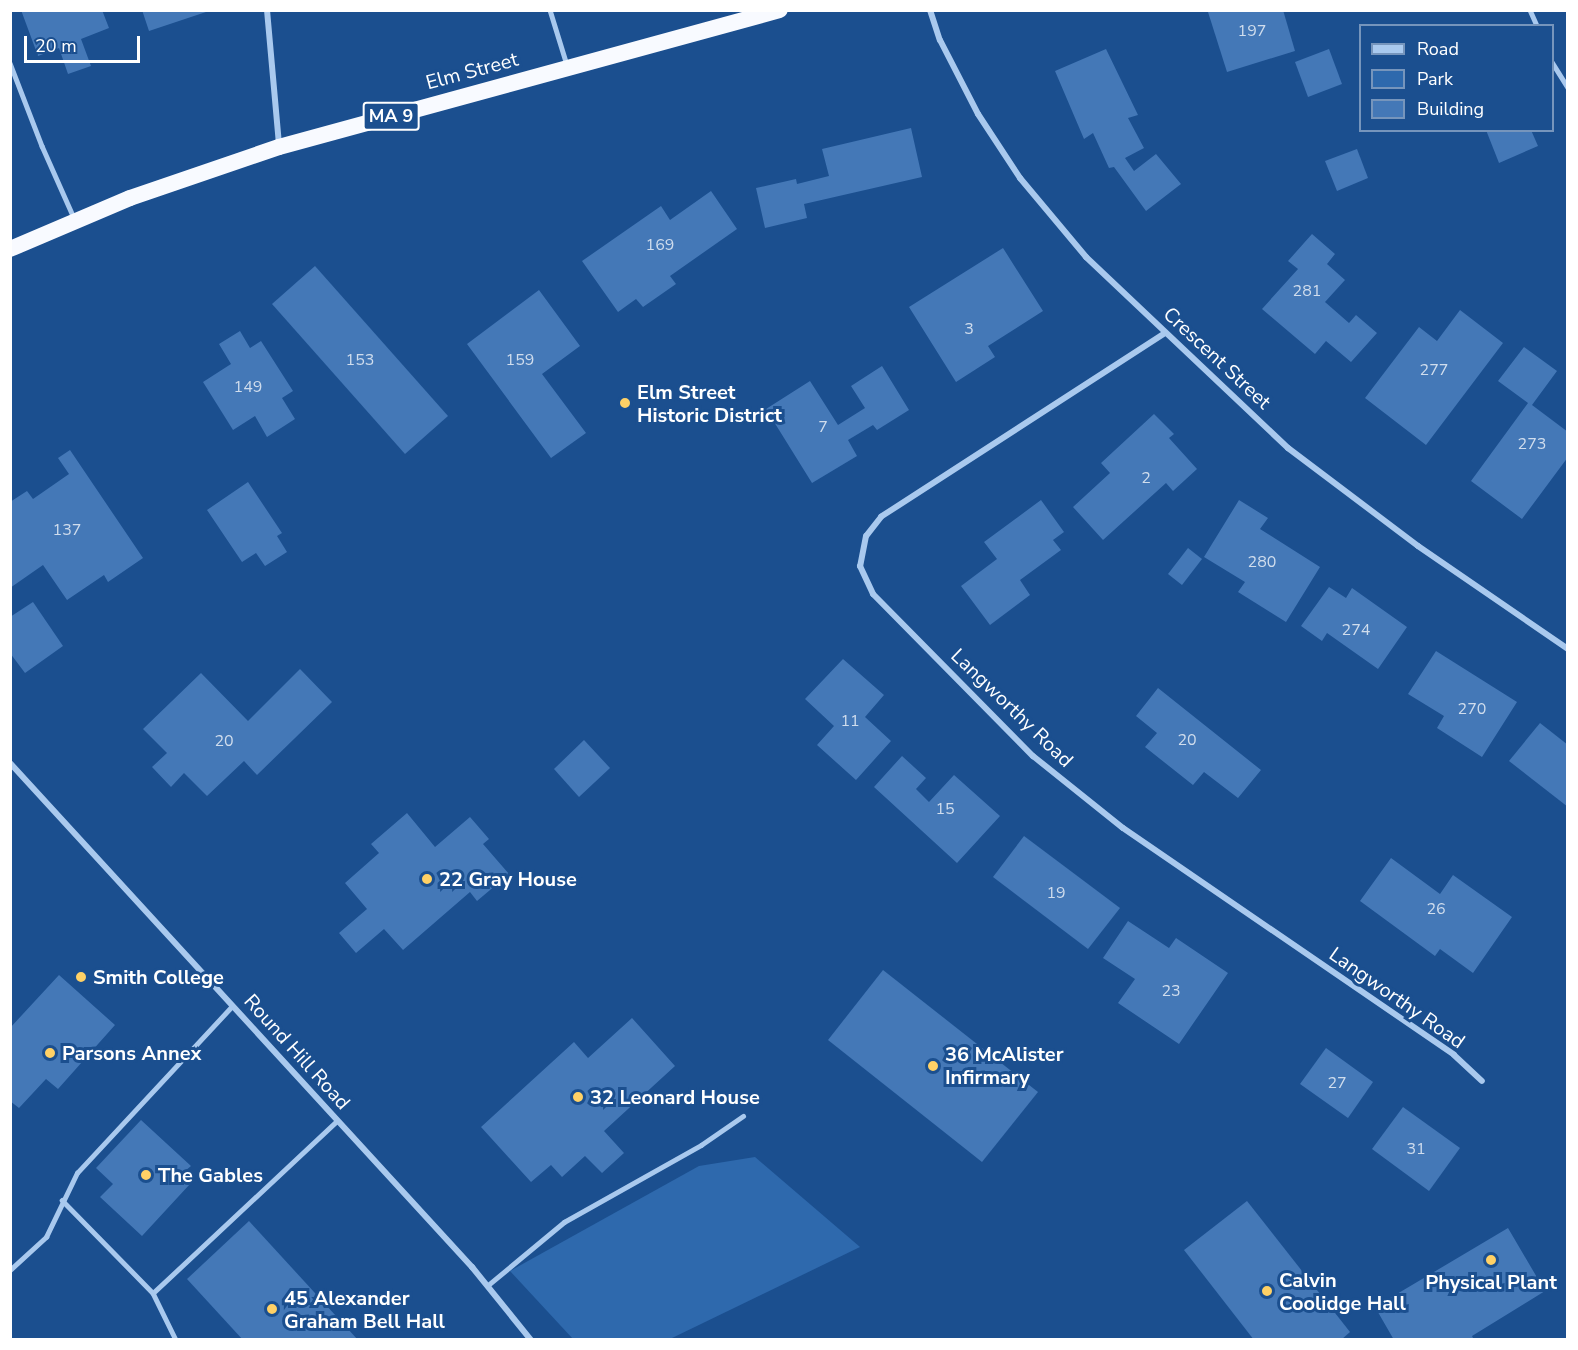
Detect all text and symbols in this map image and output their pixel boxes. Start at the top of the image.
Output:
house number: 197 [1238,21,1266,41]
scale bar [27,24,142,62]
legend [1359,24,1554,132]
text: 20 m [35,34,77,58]
text: Road [1417,37,1459,61]
street label: Elm Street [423,47,521,95]
text: Park [1417,67,1453,91]
text: Building [1417,97,1484,121]
road number: MA 9 [362,101,420,131]
house number: 169 [646,235,674,255]
house number: 281 [1293,281,1321,301]
street label: Crescent Street [1158,302,1276,414]
house number: 3 [964,319,974,339]
house number: 153 [346,350,374,370]
house number: 159 [506,350,534,370]
house number: 277 [1420,360,1448,380]
house number: 149 [234,377,262,397]
place label: Elm Street Historic District [637,380,782,427]
marker: Elm Street Historic District [618,396,632,410]
house number: 7 [818,417,828,437]
house number: 273 [1518,434,1546,454]
house number: 2 [1141,468,1151,488]
house number: 137 [53,520,81,540]
house number: 280 [1248,552,1276,572]
house number: 274 [1342,620,1370,640]
street label: Langworthy Road [946,644,1078,772]
house number: 270 [1458,699,1486,719]
house number: 11 [840,711,860,731]
house number: 20 [1177,730,1197,750]
house number: 20 [214,731,234,751]
house number: 15 [935,799,955,819]
place label: 22 Gray House [439,867,577,891]
marker: 22 Gray House [420,872,434,886]
house number: 19 [1046,883,1066,903]
house number: 26 [1426,899,1446,919]
street label: Langworthy Road [1324,942,1470,1054]
place label: Smith College [93,965,224,989]
marker: Smith College [74,970,88,984]
house number: 23 [1161,981,1181,1001]
street label: Round Hill Road [239,989,355,1115]
place label: Parsons Annex [62,1041,201,1065]
place label: 36 McAlister Infirmary [945,1042,1063,1089]
marker: Parsons Annex [43,1046,57,1060]
marker: 36 McAlister Infirmary [926,1059,940,1073]
house number: 27 [1327,1073,1347,1093]
place label: 32 Leonard House [590,1085,760,1109]
marker: 32 Leonard House [571,1090,585,1104]
house number: 31 [1406,1139,1426,1159]
place label: The Gables [158,1163,263,1187]
marker: The Gables [139,1168,153,1182]
marker: Physical Plant [1484,1253,1498,1267]
place label: Calvin Coolidge Hall [1279,1268,1406,1315]
place label: Physical Plant [1425,1270,1557,1294]
marker: Calvin Coolidge Hall [1260,1284,1274,1298]
place label: 45 Alexander Graham Bell Hall [284,1286,445,1333]
marker: 45 Alexander Graham Bell Hall [265,1302,279,1316]

